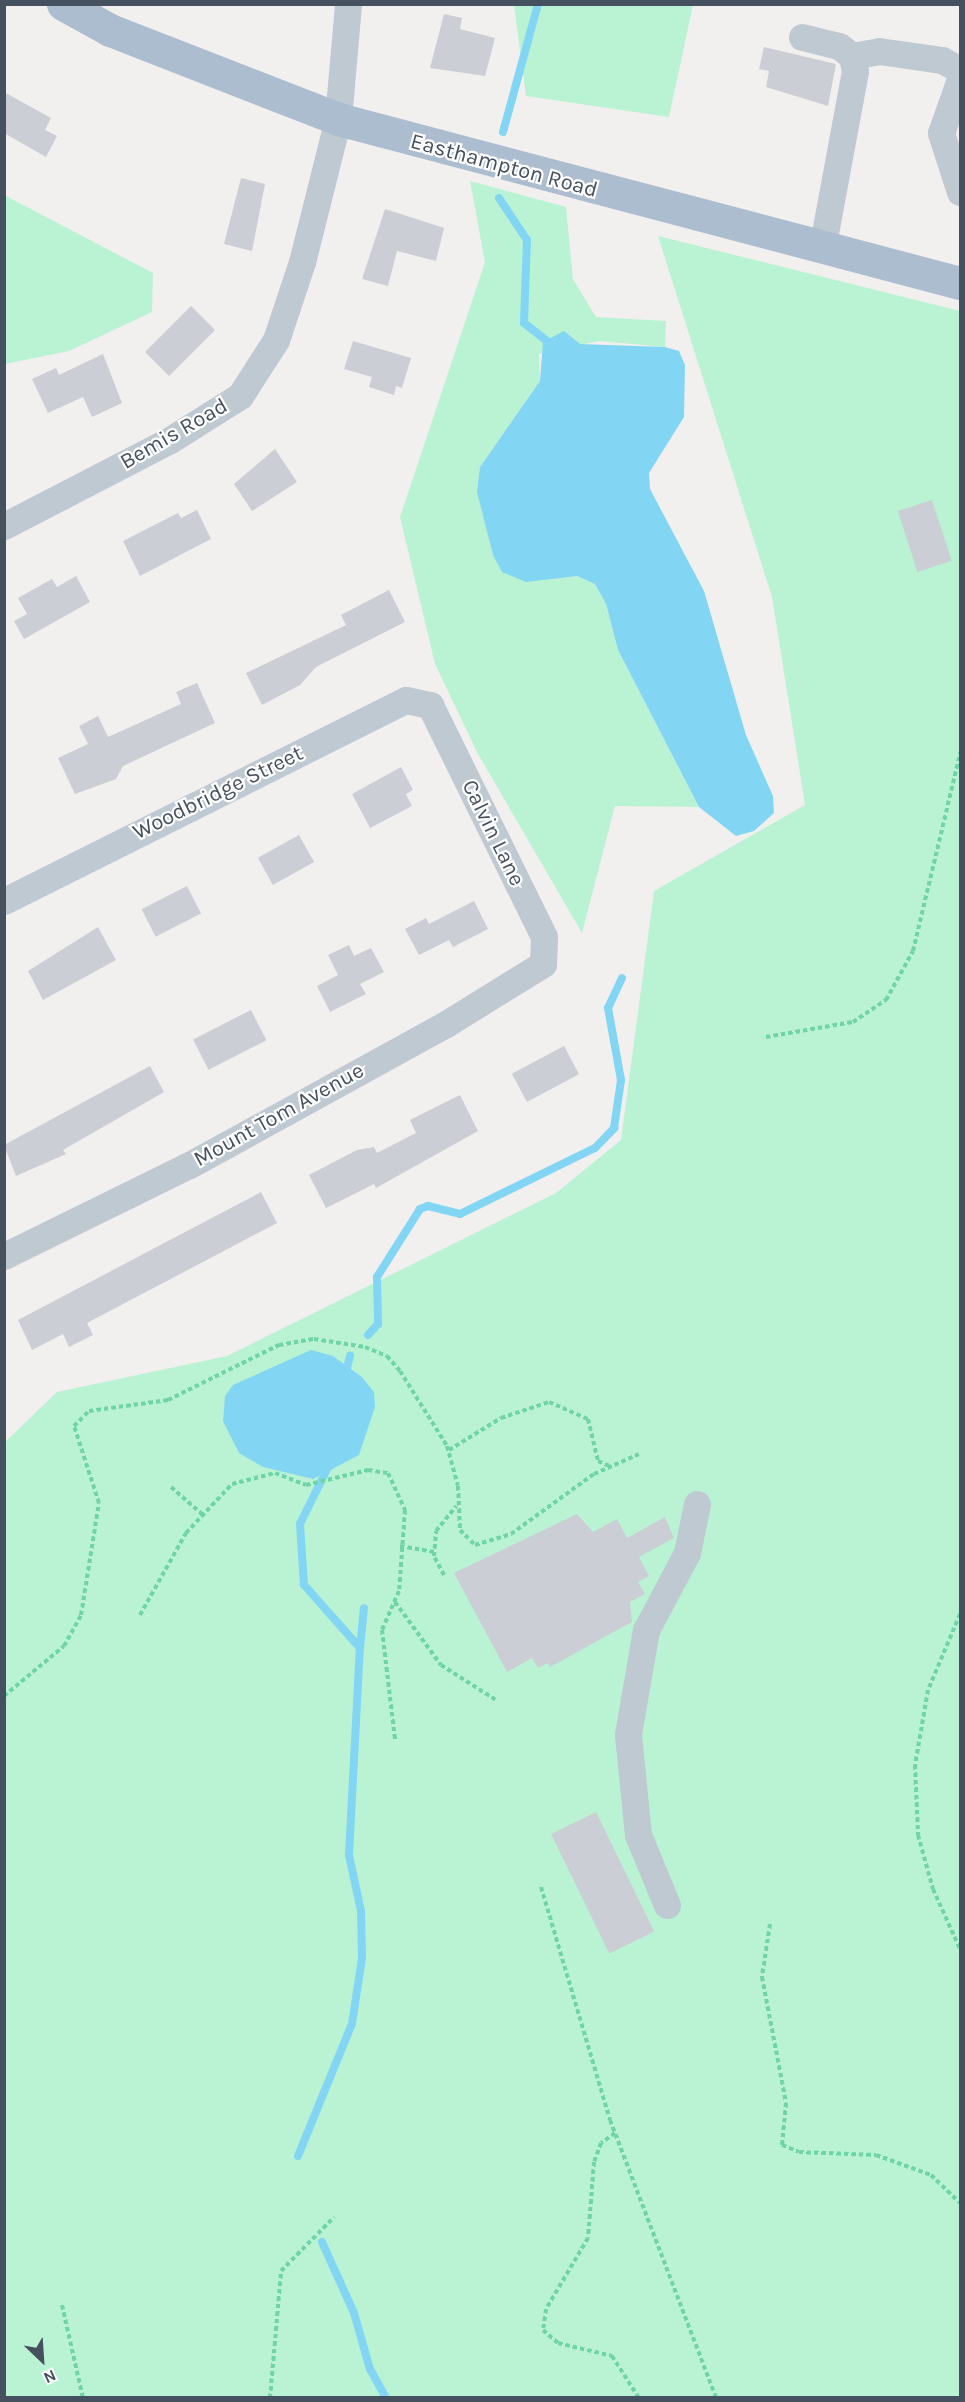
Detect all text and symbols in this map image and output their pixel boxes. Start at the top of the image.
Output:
street label: Easthampton Road [408,128,600,204]
street label: Bemis Road [116,393,232,475]
street label: Woodbridge Street [129,740,307,846]
street label: Calvin Lane [456,776,530,890]
street label: Mount Tom Avenue [189,1057,369,1173]
north arrow [12,2330,72,2390]
text: N [41,2366,59,2388]

